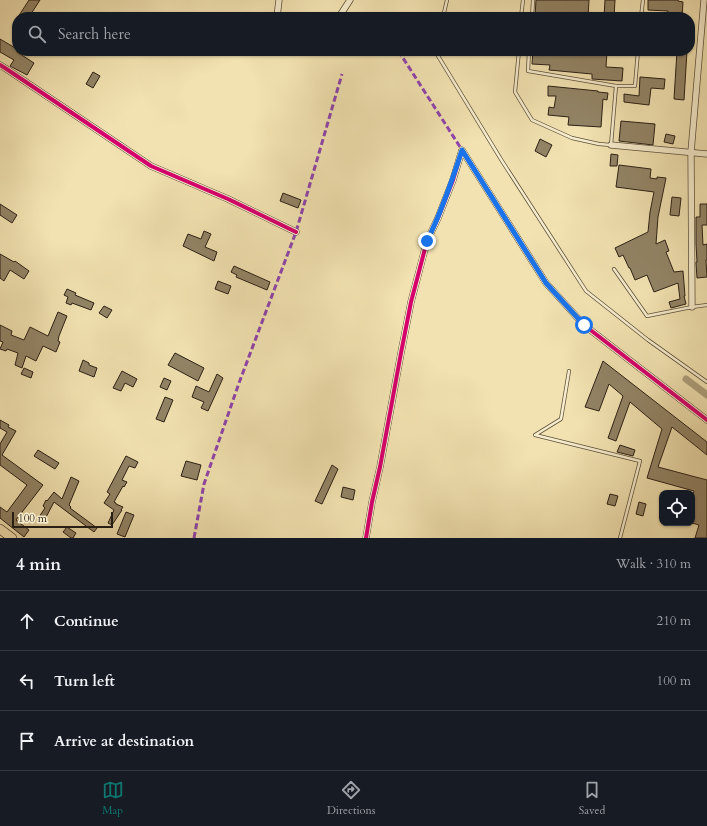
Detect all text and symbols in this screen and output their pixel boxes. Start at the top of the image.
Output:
search box [12,12,695,56]
icon: search [26,23,48,45]
text: Search here [58,24,131,44]
route end [418,232,436,250]
route start [575,316,593,334]
map controls [659,490,695,526]
button: locate [659,490,695,526]
scale bar [12,510,113,529]
text: 100 m [18,511,47,526]
text: 4 min [16,553,61,576]
text: Walk · 310 m [616,555,691,573]
icon: ahead [16,610,38,632]
text: Continue [54,611,119,631]
text: 210 m [657,612,691,630]
icon: left [16,670,38,692]
text: Turn left [54,671,115,691]
text: 100 m [657,672,691,690]
icon: arrive [16,730,38,752]
text: Arrive at destination [54,731,194,751]
tab: Map [102,779,124,818]
tab: Directions [327,779,375,818]
tab: Saved [579,779,605,818]

